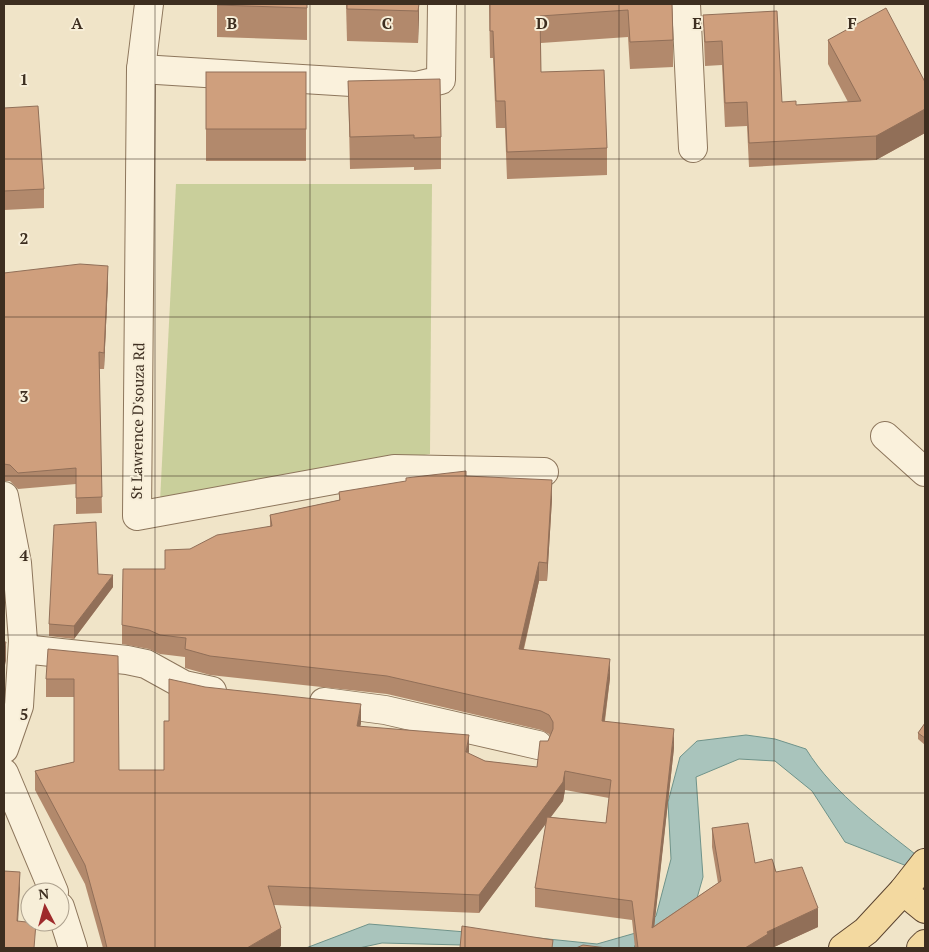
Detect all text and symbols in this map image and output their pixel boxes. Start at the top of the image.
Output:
text: A [71,12,83,34]
text: B [227,12,237,34]
text: C [382,12,392,34]
text: D [536,12,548,34]
text: E [692,12,702,34]
text: F [847,12,857,34]
text: 1 [19,68,29,90]
text: 2 [19,227,29,249]
street label: St Lawrence D'souza Rd [126,342,148,500]
text: 3 [19,385,29,407]
text: 4 [19,544,29,566]
text: 5 [19,703,29,725]
north arrow [20,882,70,932]
text: N [37,884,50,904]

